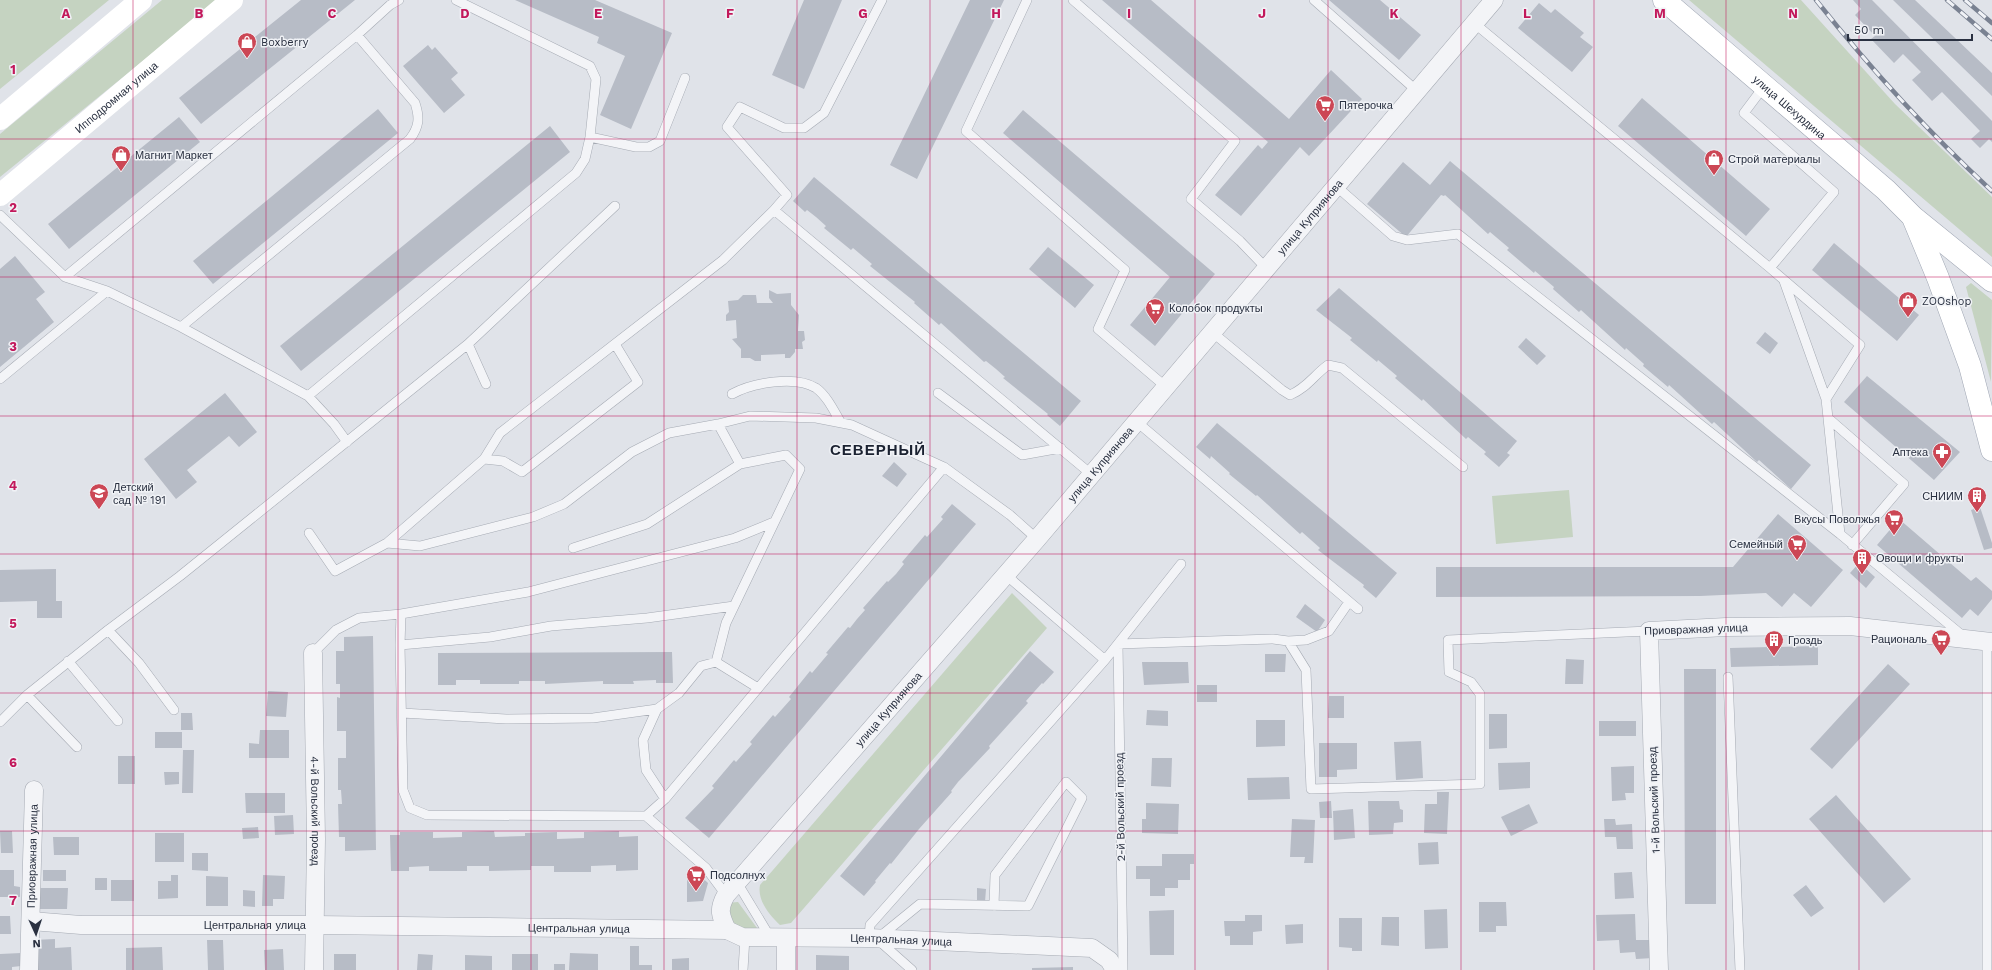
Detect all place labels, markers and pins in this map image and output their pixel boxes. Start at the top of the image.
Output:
shop icon: Boxberry [236,31,258,59]
place label: Boxberry [261,36,309,49]
supermarket icon: Пятерочка [1314,94,1336,122]
place label: Пятерочка [1339,99,1394,112]
shop icon: Магнит Маркет [110,144,132,172]
shop icon: Строй материалы [1703,148,1725,176]
place label: Магнит Маркет [135,149,213,162]
place label: Строй материалы [1728,153,1820,166]
shop icon: ZOOshop [1897,290,1919,318]
place label: ZOOshop [1922,295,1971,308]
supermarket icon: Колобок продукты [1144,297,1166,325]
place label: Колобок продукты [1169,302,1263,315]
pharmacy icon: Аптека [1931,441,1953,469]
place label: Аптека [1893,446,1929,459]
place label: Детский сад № 191 [113,481,166,507]
school or university icon: Детский сад № 191 [88,482,110,510]
building icon: СНИИМ [1966,485,1988,513]
place label: СНИИМ [1922,490,1963,503]
supermarket icon: Вкусы Поволжья [1883,508,1905,536]
place label: Вкусы Поволжья [1794,513,1880,526]
supermarket icon: Семейный [1786,533,1808,561]
place label: Семейный [1729,538,1783,551]
building icon: Овощи и фрукты [1851,547,1873,575]
place label: Овощи и фрукты [1876,552,1964,565]
supermarket icon: Рациональ [1930,628,1952,656]
building icon: Гроздь [1763,629,1785,657]
place label: Рациональ [1871,633,1927,646]
place label: Гроздь [1788,634,1823,647]
supermarket icon: Подсолнух [685,864,707,892]
place label: Подсолнух [710,869,766,882]

